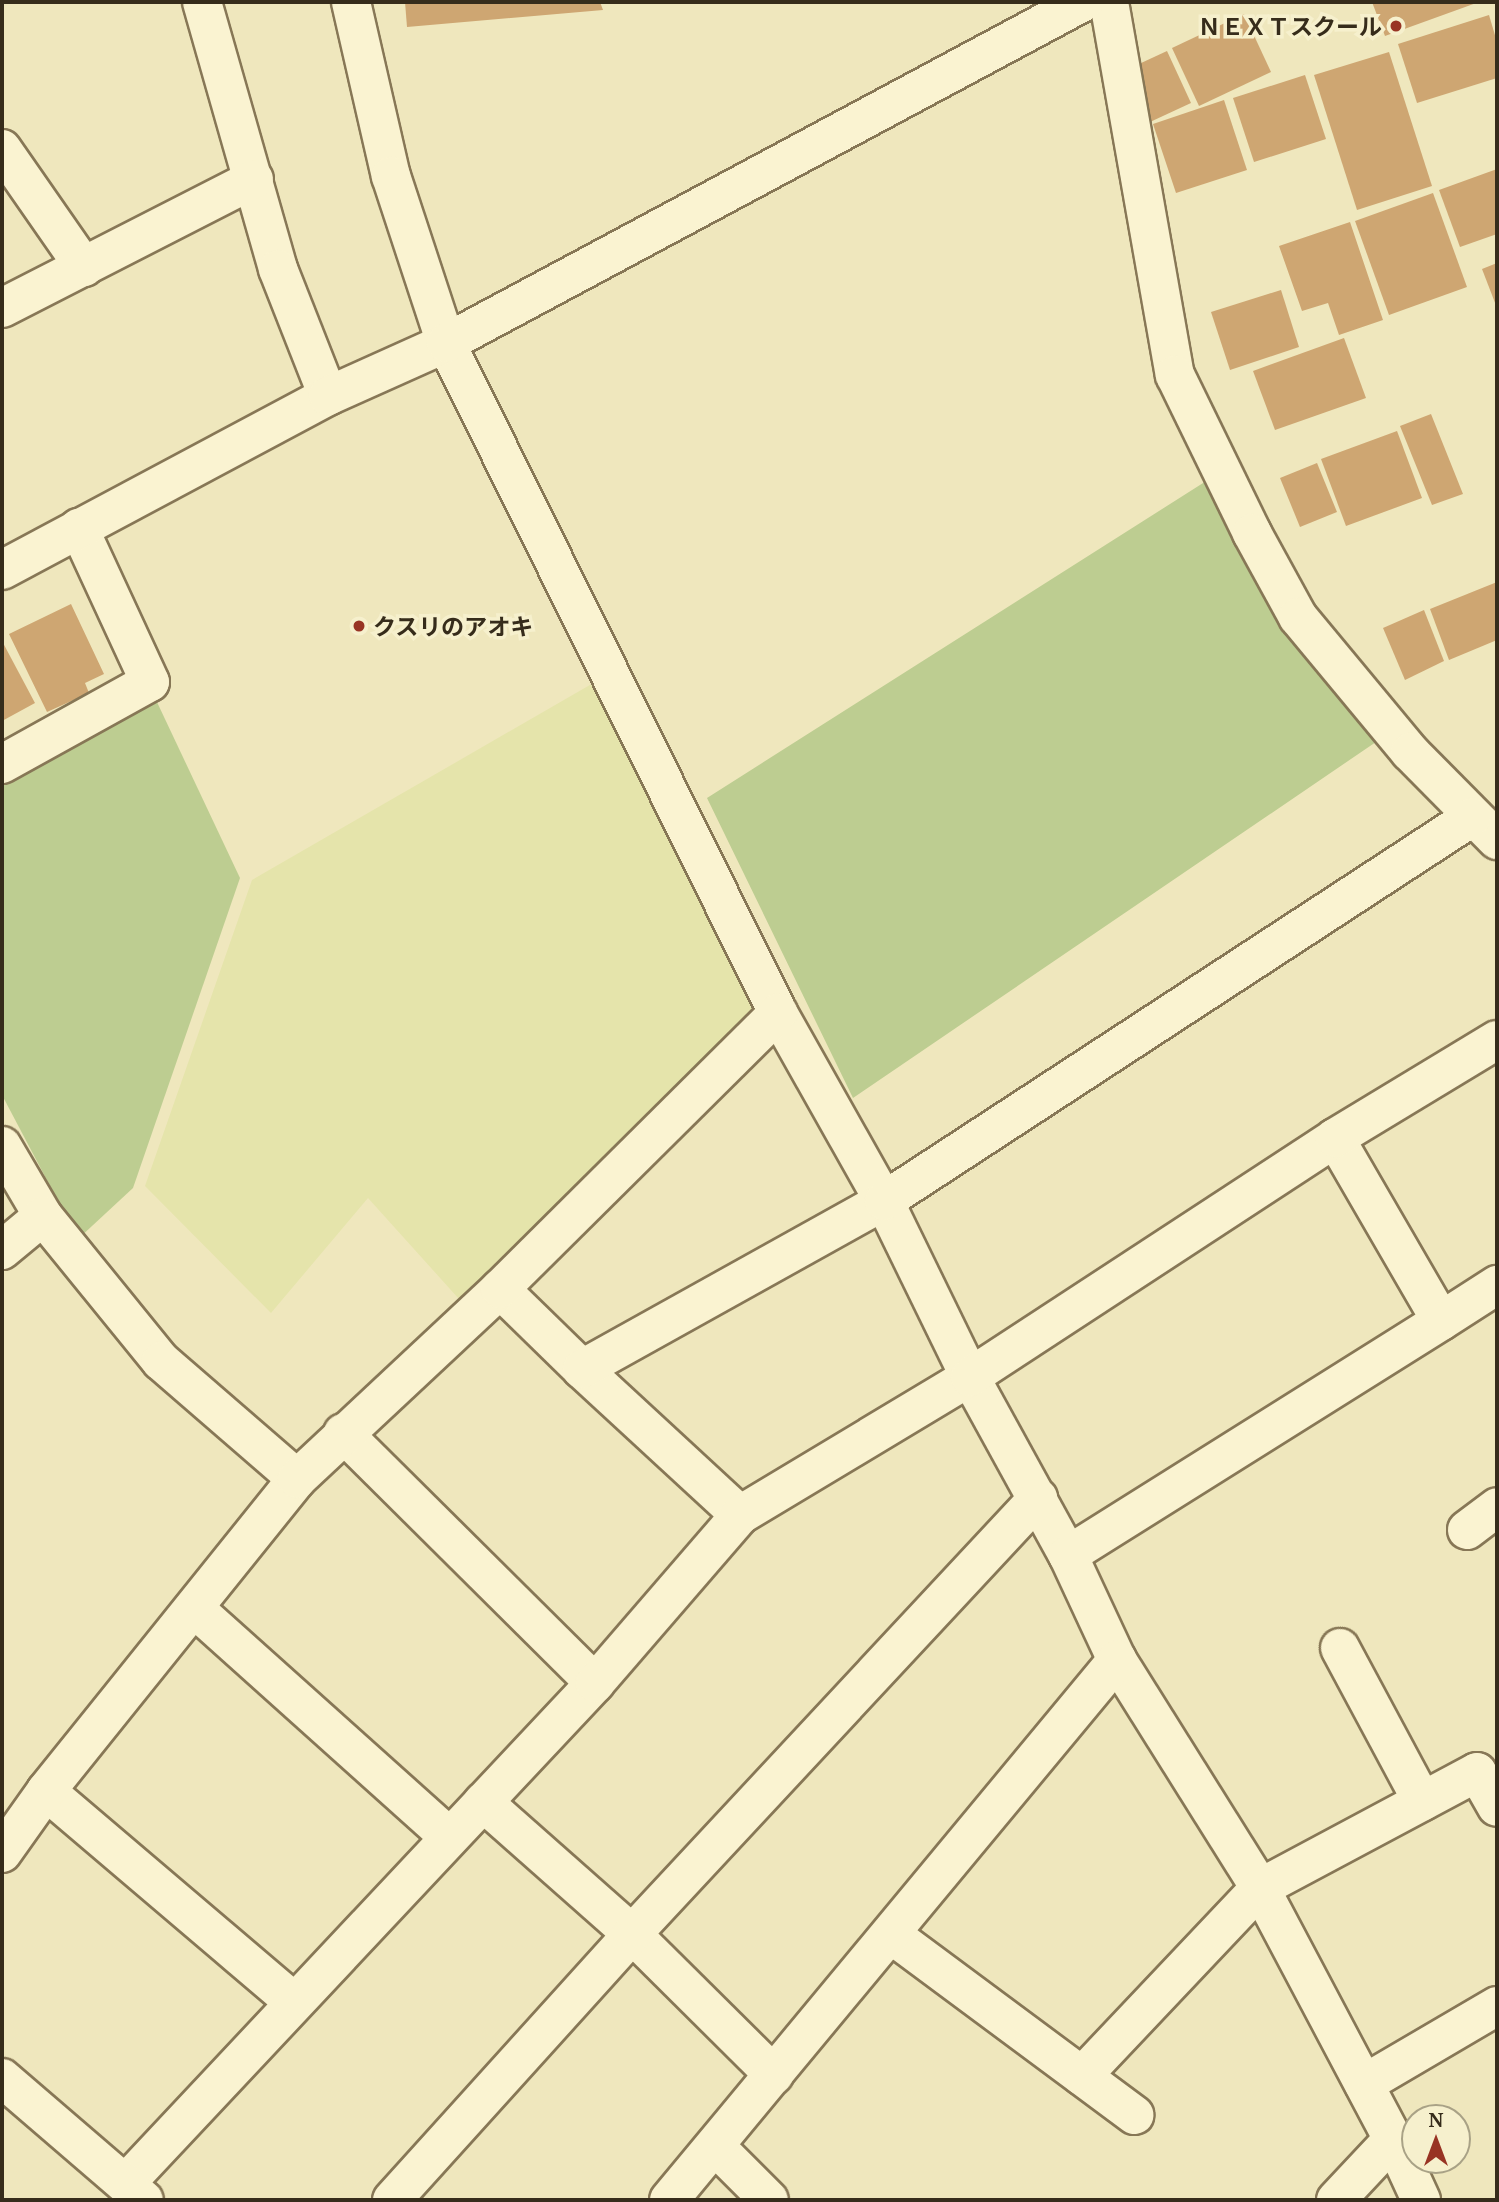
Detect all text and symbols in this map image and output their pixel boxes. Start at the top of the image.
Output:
place label: ＮＥＸＴスクール [1198,12,1382,40]
marker: ＮＥＸＴスクール [1388,18,1404,34]
place label: クスリのアオキ [373,612,534,640]
marker: クスリのアオキ [351,618,367,634]
north arrow [1401,2104,1471,2174]
text: N [1429,2107,1443,2133]

